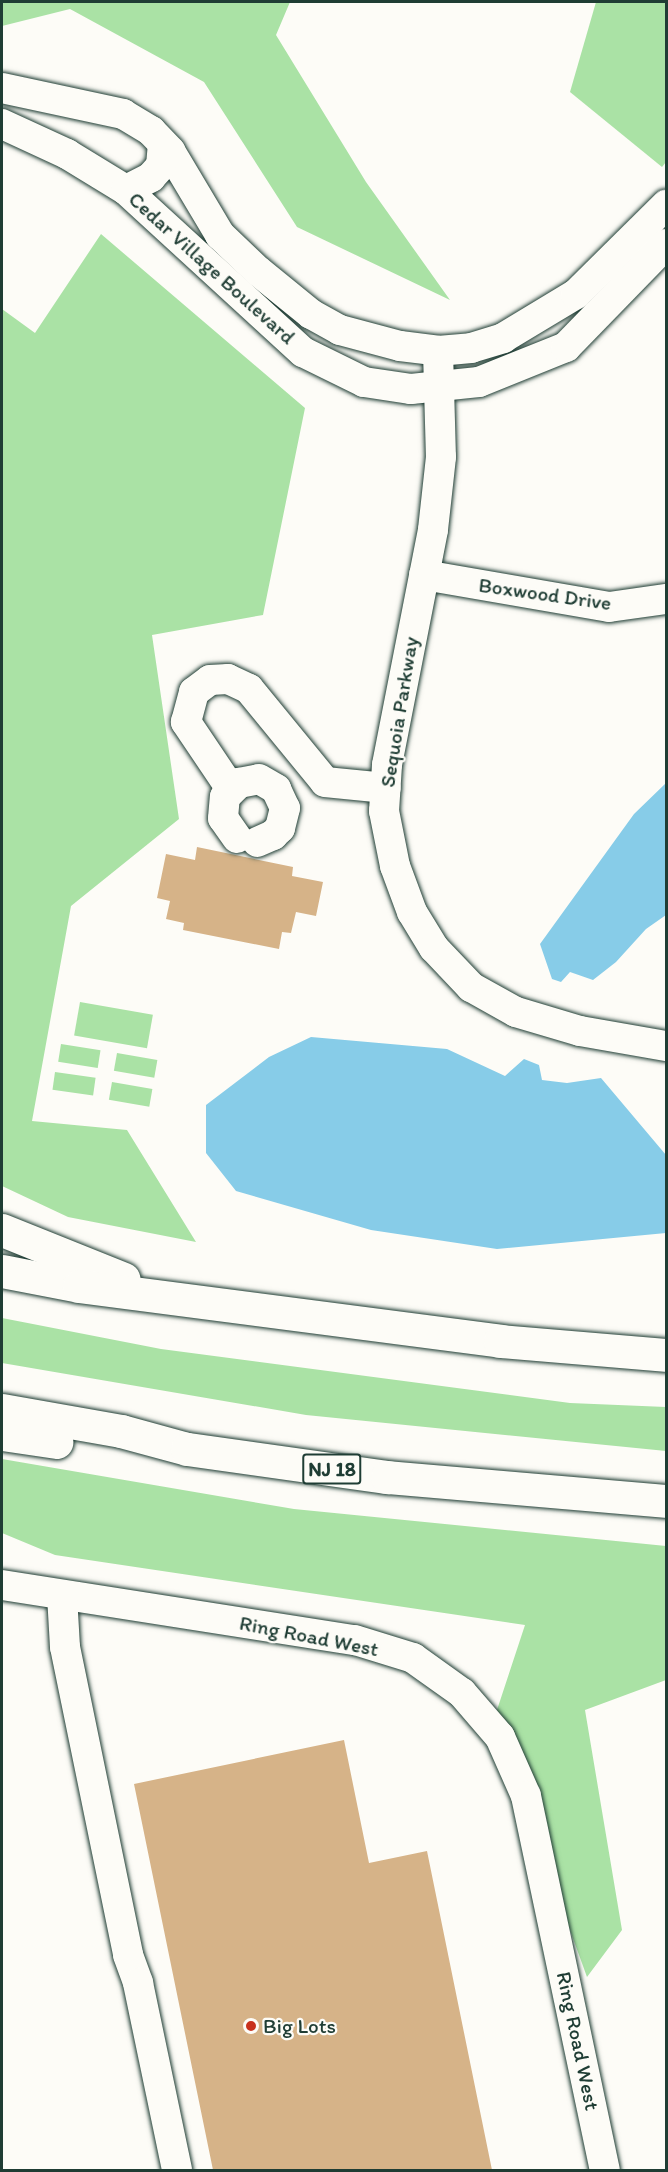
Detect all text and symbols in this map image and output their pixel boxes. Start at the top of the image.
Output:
street label: Cedar Village Boulevard [123,186,301,350]
street label: Boxwood Drive [477,572,613,616]
street label: Sequoia Parkway [375,635,423,789]
road number: NJ 18 [302,1452,362,1486]
street label: Ring Road West [238,1610,380,1662]
street label: Ring Road West [551,1970,605,2112]
place label: Big Lots [263,2013,336,2039]
marker: Big Lots [244,2019,258,2033]

